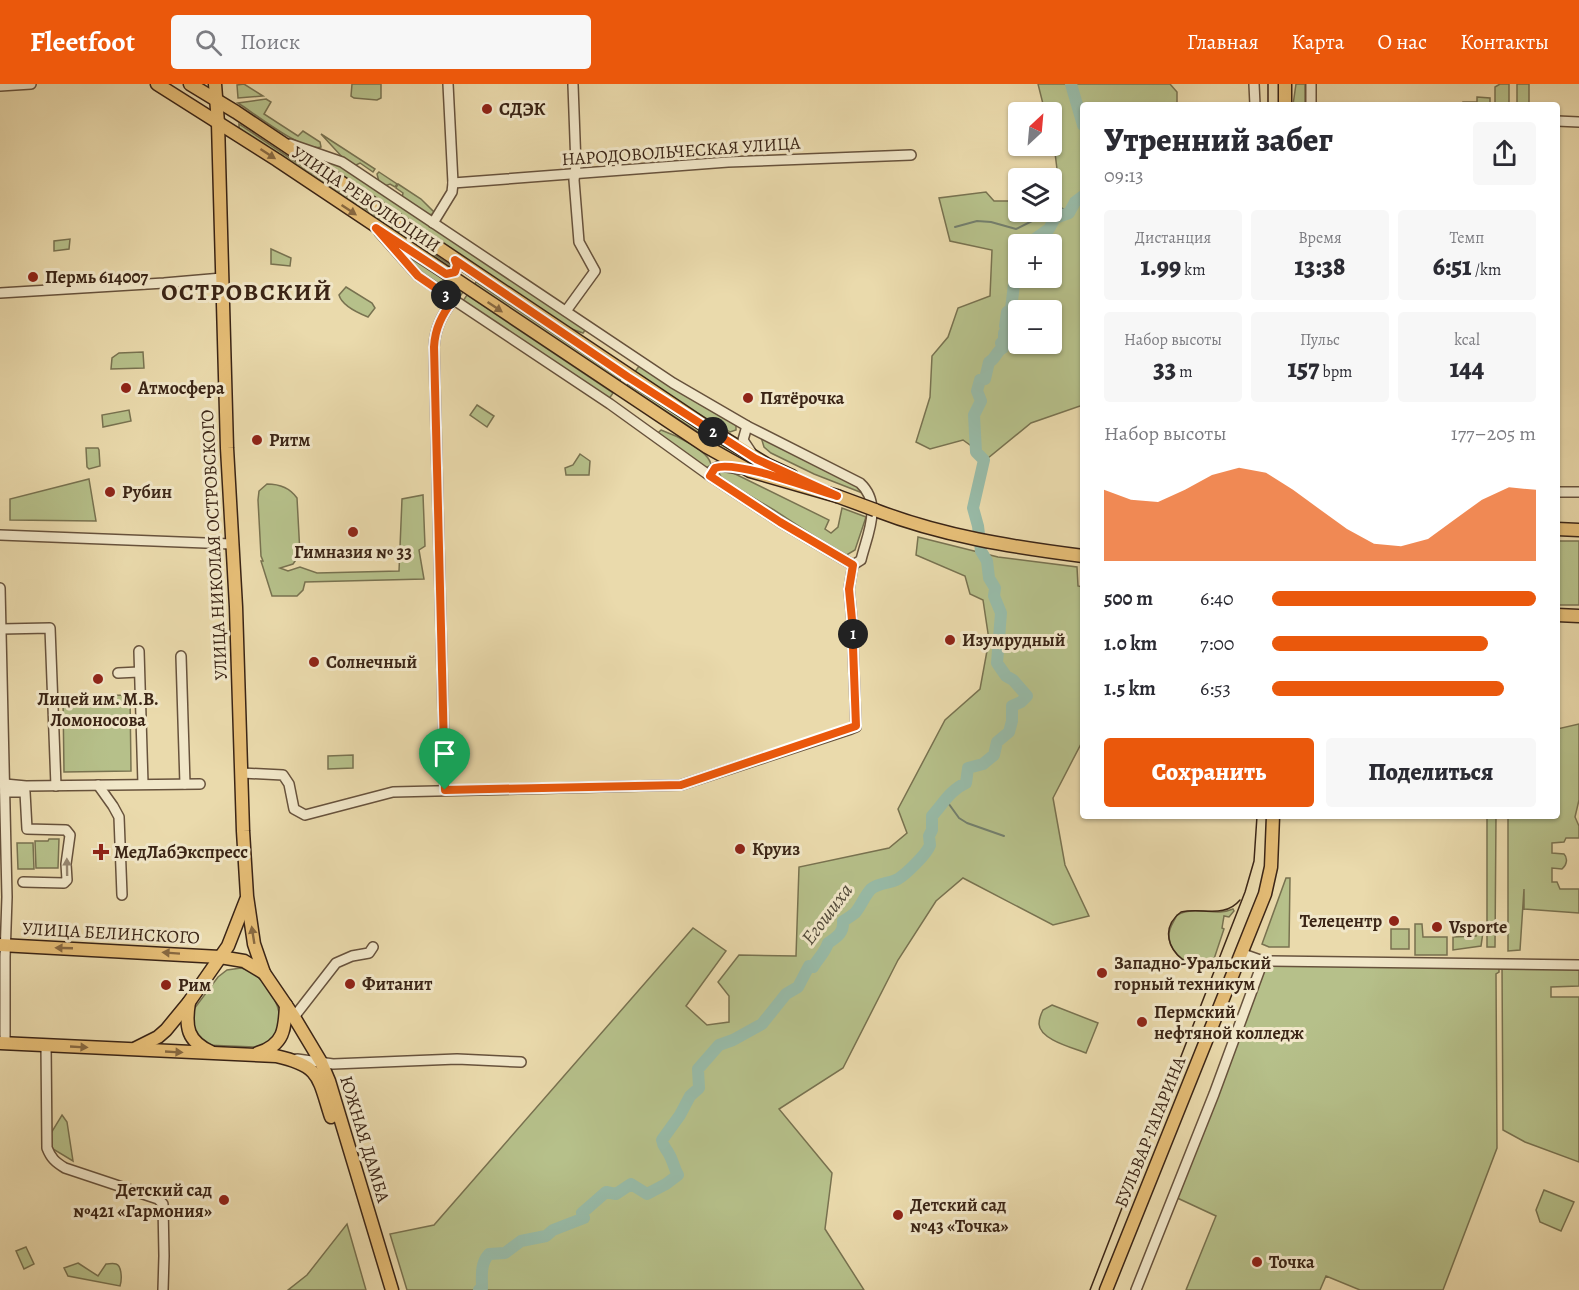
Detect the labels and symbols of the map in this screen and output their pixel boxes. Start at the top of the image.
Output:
place label: СДЭК [499,97,546,121]
marker: СДЭК [480,102,494,116]
north arrow [1008,102,1062,156]
street label: НАРОДОВОЛЬЧЕСКАЯ УЛИЦА [561,131,802,171]
street label: УЛИЦА РЕВОЛЮЦИИ [287,140,445,258]
one-way arrow [260,149,276,160]
one-way arrow [341,204,357,216]
place label: Пермь 614007 [45,265,148,289]
marker: Пермь 614007 [26,270,40,284]
district label: ОСТРОВСКИЙ [161,276,333,308]
pin: 3 [431,280,461,310]
one-way arrow [486,301,502,313]
place label: Атмосфера [137,376,225,400]
marker: Атмосфера [119,381,133,395]
place label: Пятёрочка [760,386,845,410]
marker: Пятёрочка [741,391,755,405]
street label: УЛИЦА НИКОЛАЯ ОСТРОВСКОГО [195,409,233,681]
pin: 2 [698,417,728,447]
place label: Ритм [269,428,310,452]
marker: Ритм [250,433,264,447]
place label: Рубин [122,480,172,504]
marker: Рубин [103,485,117,499]
marker: Гимназия № 33 [346,525,360,539]
place label: Гимназия № 33 [294,540,412,564]
pin: 1 [838,619,868,649]
place label: Изумрудный [962,628,1066,652]
marker: Изумрудный [943,633,957,647]
place label: Солнечный [326,650,418,674]
marker: Солнечный [307,655,321,669]
marker: Лицей им. М.В. Ломоносова [91,672,105,686]
place label: Лицей им. М.В. Ломоносова [37,687,159,732]
pin [419,728,470,790]
place label: Круиз [752,837,800,861]
place label: МедЛабЭкспресс [114,840,248,864]
marker: Круиз [733,842,747,856]
marker: МедЛабЭкспресс [92,843,110,861]
one-way arrow [63,857,72,876]
water label: Егошиха [795,878,859,950]
place label: Телецентр [1300,909,1382,933]
marker: Телецентр [1387,914,1401,928]
place label: Vsporte [1448,915,1507,939]
street label: УЛИЦА БЕЛИНСКОГО [22,916,200,950]
marker: Vsporte [1430,920,1444,934]
one-way arrow [248,926,257,945]
one-way arrow [55,943,74,952]
one-way arrow [162,949,181,958]
place label: Западно-Уральский горный техникум [1114,951,1271,996]
marker: Западно-Уральский горный техникум [1095,966,1109,980]
place label: Фитанит [362,972,432,996]
place label: Рим [178,973,211,997]
marker: Фитанит [343,977,357,991]
marker: Рим [159,978,173,992]
place label: Пермский нефтяной колледж [1154,1000,1304,1045]
marker: Пермский нефтяной колледж [1135,1015,1149,1029]
one-way arrow [70,1042,89,1051]
one-way arrow [165,1047,184,1056]
street label: БУЛЬВАР ГАГАРИНА [1109,1052,1191,1211]
street label: ЮЖНАЯ ДАМБА [334,1073,396,1206]
place label: Детский сад №421 «Гармония» [73,1178,212,1223]
marker: Детский сад №421 «Гармония» [217,1193,231,1207]
place label: Детский сад №43 «Точка» [910,1193,1009,1238]
marker: Детский сад №43 «Точка» [891,1208,905,1222]
place label: Точка [1269,1250,1315,1274]
marker: Точка [1250,1255,1264,1269]

